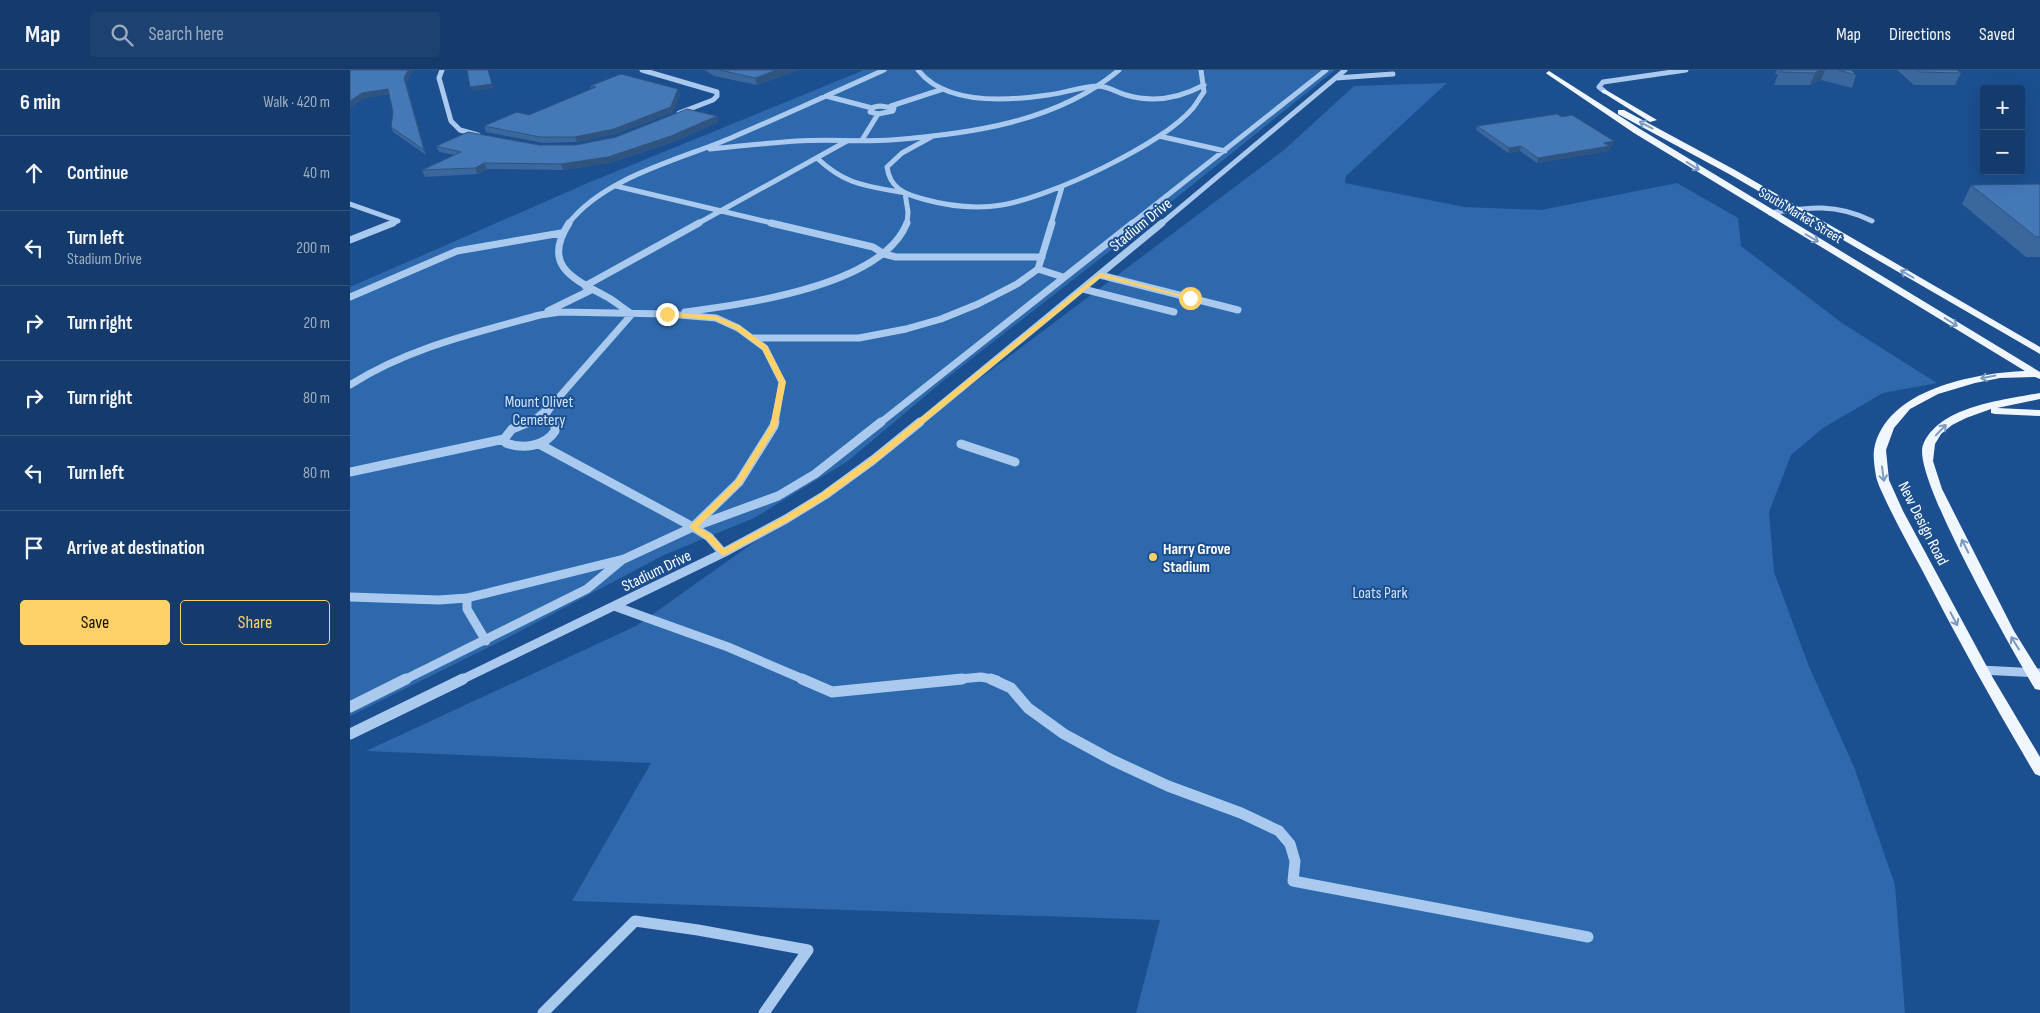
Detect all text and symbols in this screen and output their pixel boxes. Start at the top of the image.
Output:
search box [90,12,440,57]
text: Map [25,20,60,49]
icon: search [108,21,136,49]
text: Search here [148,23,224,46]
text: Map [1836,24,1861,45]
text: Directions [1889,24,1951,45]
text: Saved [1979,24,2015,45]
map controls [1980,85,2025,175]
button: + [1980,85,2025,130]
text: 6 min [20,90,61,115]
text: Walk · 420 m [263,93,330,112]
one-way arrow [1639,120,1654,130]
button: − [1980,130,2025,175]
icon: ahead [20,159,48,187]
one-way arrow [1686,161,1700,171]
text: Continue [67,162,128,185]
text: 40 m [303,164,330,183]
street label: South Market Street [1756,184,1846,247]
street label: Stadium Drive [1106,194,1176,256]
text: Turn left [67,227,124,250]
one-way arrow [1805,233,1820,243]
icon: left [20,234,48,262]
text: 200 m [296,239,330,258]
text: Stadium Drive [67,250,142,269]
one-way arrow [1901,269,1915,279]
route start [1179,287,1202,310]
route end [656,303,679,326]
icon: right [20,309,48,337]
text: Turn right [67,312,132,335]
text: 20 m [303,314,330,333]
one-way arrow [1944,318,1958,328]
one-way arrow [1980,373,1996,383]
icon: right [20,384,48,412]
text: Turn right [67,387,132,410]
text: 80 m [303,389,330,408]
park label: Mount Olivet Cemetery [505,393,573,430]
one-way arrow [1935,424,1947,436]
icon: left [20,459,48,487]
text: Turn left [67,462,124,485]
text: 80 m [303,464,330,483]
one-way arrow [1878,466,1888,482]
street label: New Design Road [1893,479,1952,569]
icon: arrive [20,534,48,562]
text: Arrive at destination [67,537,205,560]
one-way arrow [1960,539,1970,554]
place label: Harry Grove Stadium [1163,540,1231,577]
street label: Stadium Drive [619,546,694,596]
marker: Harry Grove Stadium [1147,551,1159,563]
park label: Loats Park [1353,584,1408,603]
button: Save [20,600,170,645]
button: Share [180,600,330,645]
one-way arrow [1949,612,1959,627]
one-way arrow [2009,636,2019,650]

